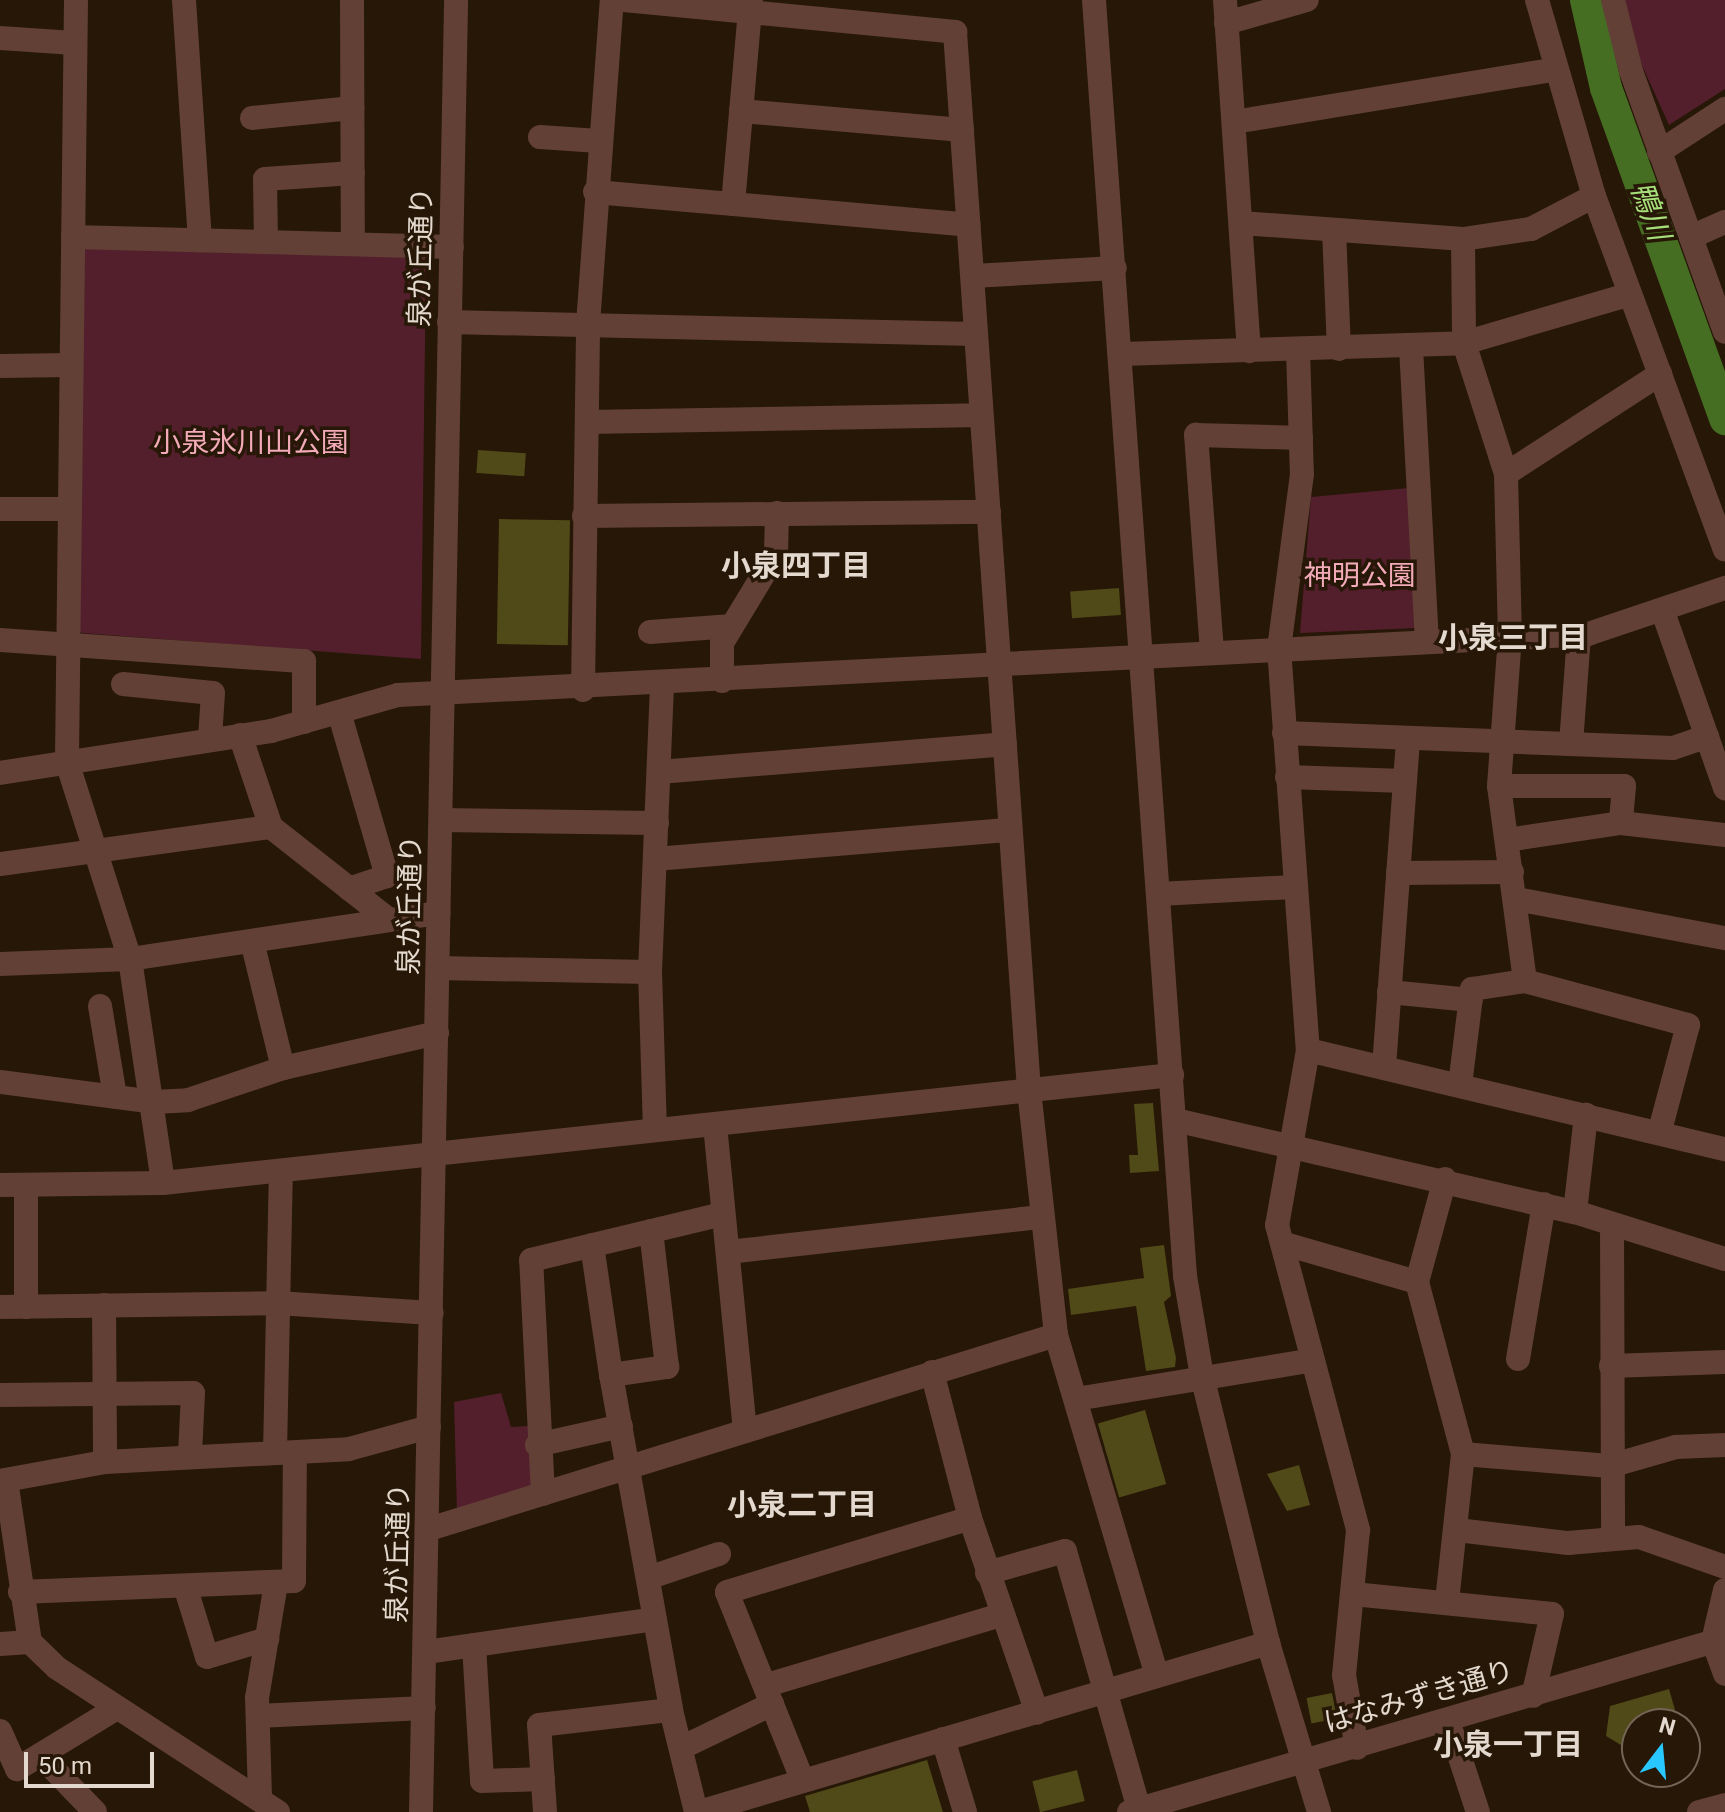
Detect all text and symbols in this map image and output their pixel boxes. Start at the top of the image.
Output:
water label: 鴨川 [1623,177,1677,245]
street label: 泉が丘通り [403,187,439,327]
park label: 小泉氷川山公園 [153,426,349,460]
district label: 小泉四丁目 [721,548,871,584]
park label: 神明公園 [1304,559,1416,593]
district label: 小泉三丁目 [1438,620,1588,656]
street label: 泉が丘通り [392,835,428,975]
street label: 泉が丘通り [380,1483,416,1623]
district label: 小泉二丁目 [727,1487,877,1523]
street label: はなみずき通り [1320,1654,1518,1740]
north arrow [1621,1708,1701,1788]
text: N [1656,1712,1678,1741]
district label: 小泉一丁目 [1433,1727,1583,1763]
scale bar [28,1736,158,1786]
text: 50 m [38,1752,92,1780]

